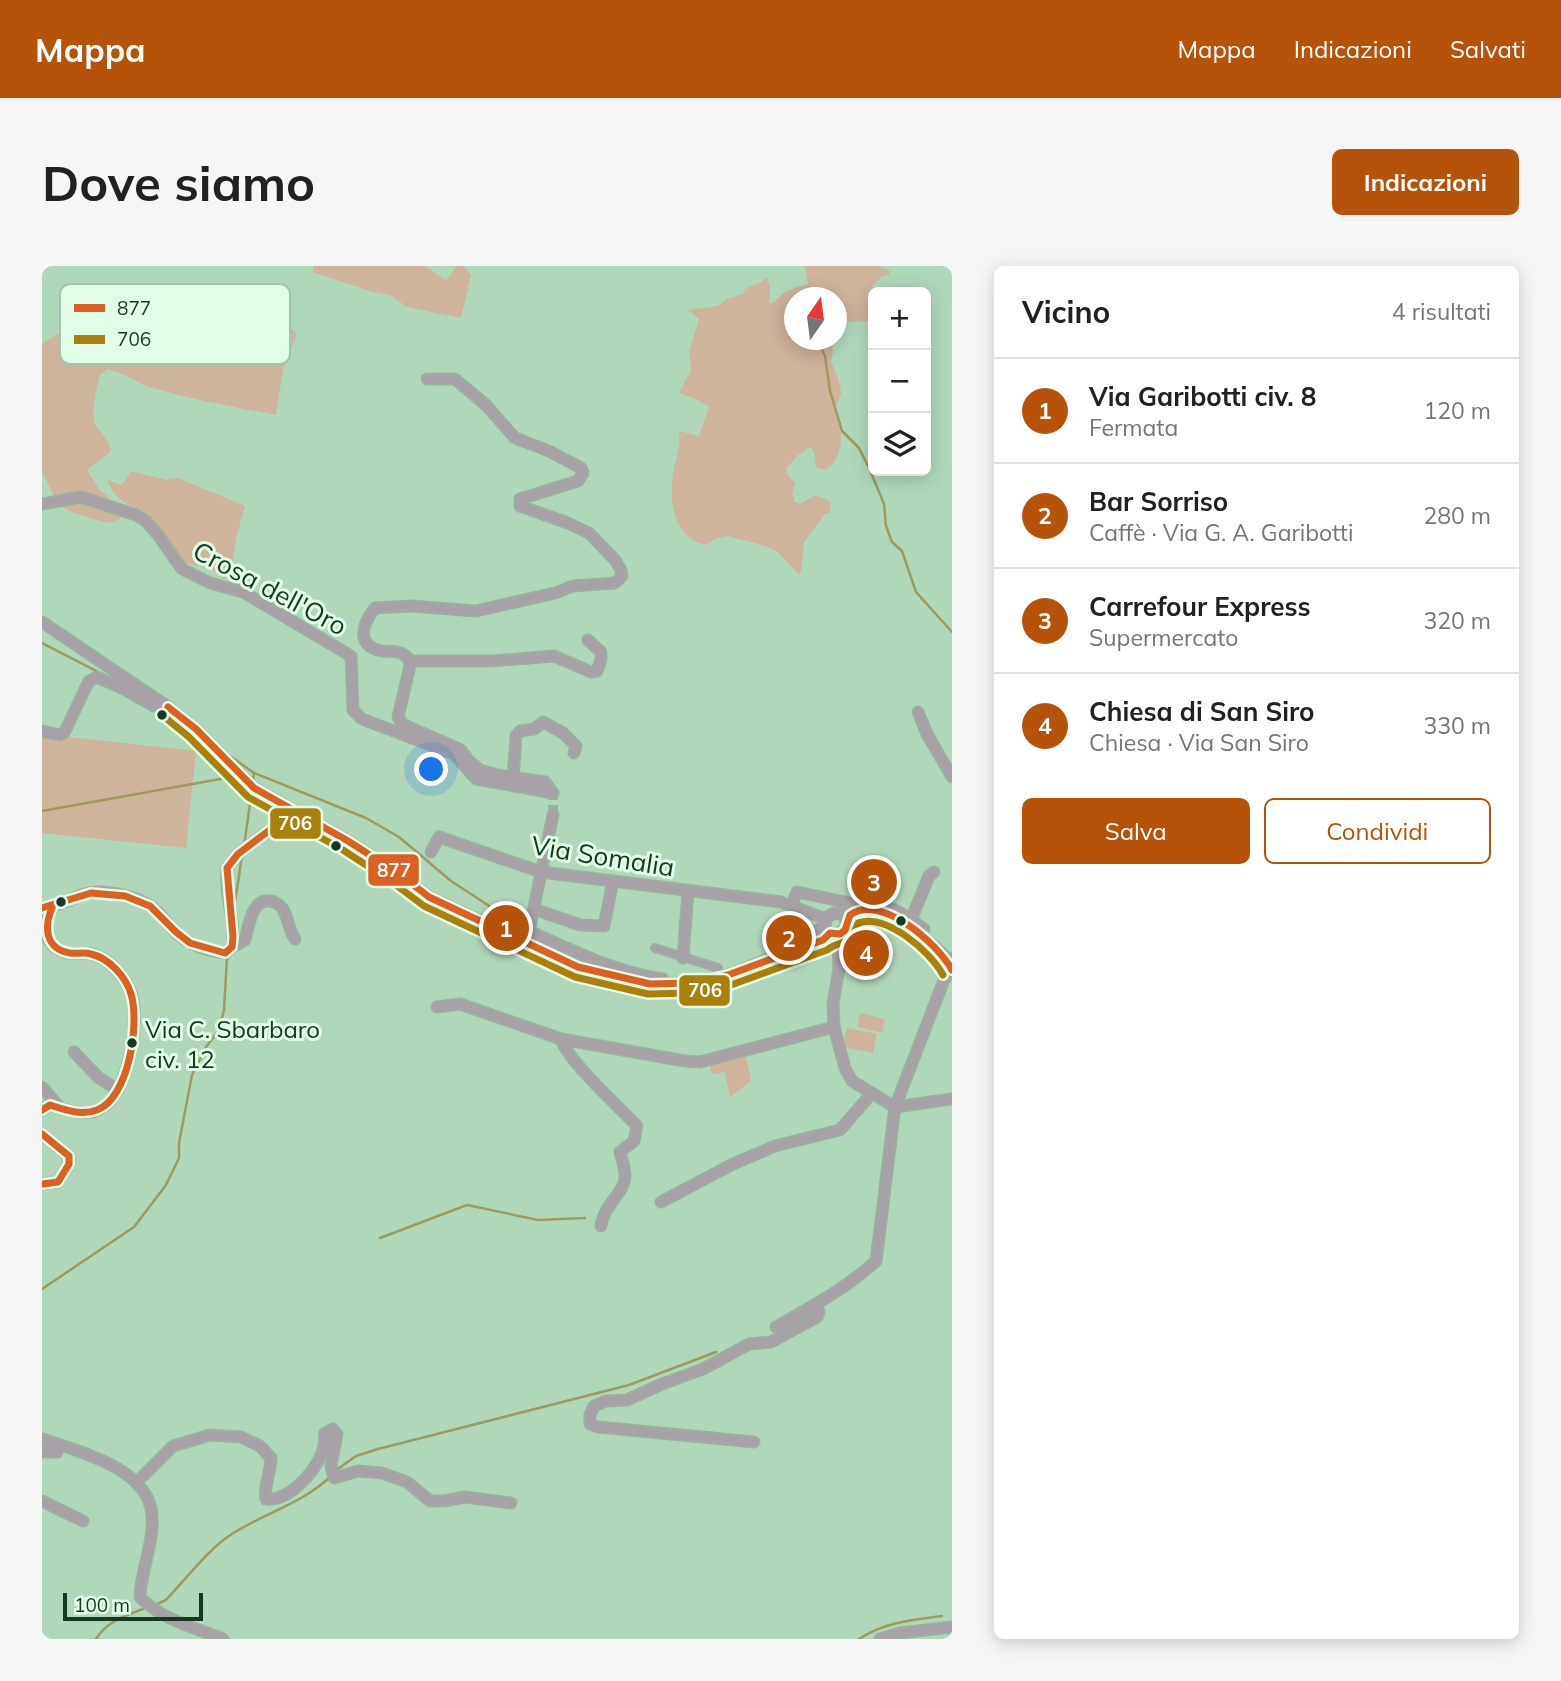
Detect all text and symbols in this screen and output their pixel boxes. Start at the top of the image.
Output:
text: Mappa [35,29,146,70]
text: Mappa [1177,34,1256,64]
text: Indicazioni [1294,34,1412,64]
text: Salvati [1450,34,1526,64]
button: Indicazioni [1332,149,1519,215]
text: Dove siamo [42,152,315,213]
legend [60,284,290,364]
north arrow [784,287,847,350]
map controls [868,287,931,476]
button: + [868,287,931,350]
text: Vicino [1022,293,1110,331]
text: 877 [117,296,151,320]
text: 4 risultati [1392,297,1491,326]
text: 706 [117,327,151,351]
button: − [868,350,931,413]
text: Via Garibotti civ. 8 [1089,380,1316,413]
text: 1 [1038,396,1052,425]
text: 120 m [1423,396,1491,425]
button: layers [868,413,931,476]
text: Fermata [1089,413,1178,442]
text: Bar Sorriso [1089,485,1228,518]
text: 2 [1038,501,1052,530]
text: 280 m [1423,501,1491,530]
text: Caffè · Via G. A. Garibotti [1089,518,1353,547]
street label: Crosa dell'Oro [188,534,352,642]
text: Carrefour Express [1089,590,1311,623]
text: 3 [1038,606,1052,635]
text: 320 m [1423,606,1491,635]
text: Supermercato [1089,623,1238,652]
text: Chiesa di San Siro [1089,695,1314,728]
unlabelled marker [155,708,169,722]
text: 4 [1038,711,1052,740]
text: 330 m [1423,711,1491,740]
text: Chiesa · Via San Siro [1089,728,1309,757]
your location [414,752,448,786]
button: Salva [1022,798,1250,864]
button: Condividi [1264,798,1491,864]
line badge: 706 [269,807,322,840]
text: 706 [278,811,312,835]
street label: Via Somalia [529,828,677,884]
unlabelled marker [329,839,343,853]
line badge: 877 [367,853,420,887]
pin: 3 [851,856,897,908]
text: 877 [377,858,411,882]
unlabelled marker [54,895,68,909]
pin: 1 [483,902,529,954]
pin: 2 [766,912,812,964]
unlabelled marker [894,914,908,928]
pin: 4 [843,927,889,979]
line badge: 706 [678,974,731,1007]
text: 706 [688,978,722,1002]
place label: Via C. Sbarbaro civ. 12 [145,1014,320,1074]
marker: Via C. Sbarbaro civ. 12 [125,1036,139,1050]
scale bar [63,1590,203,1622]
text: 100 m [74,1593,130,1617]

